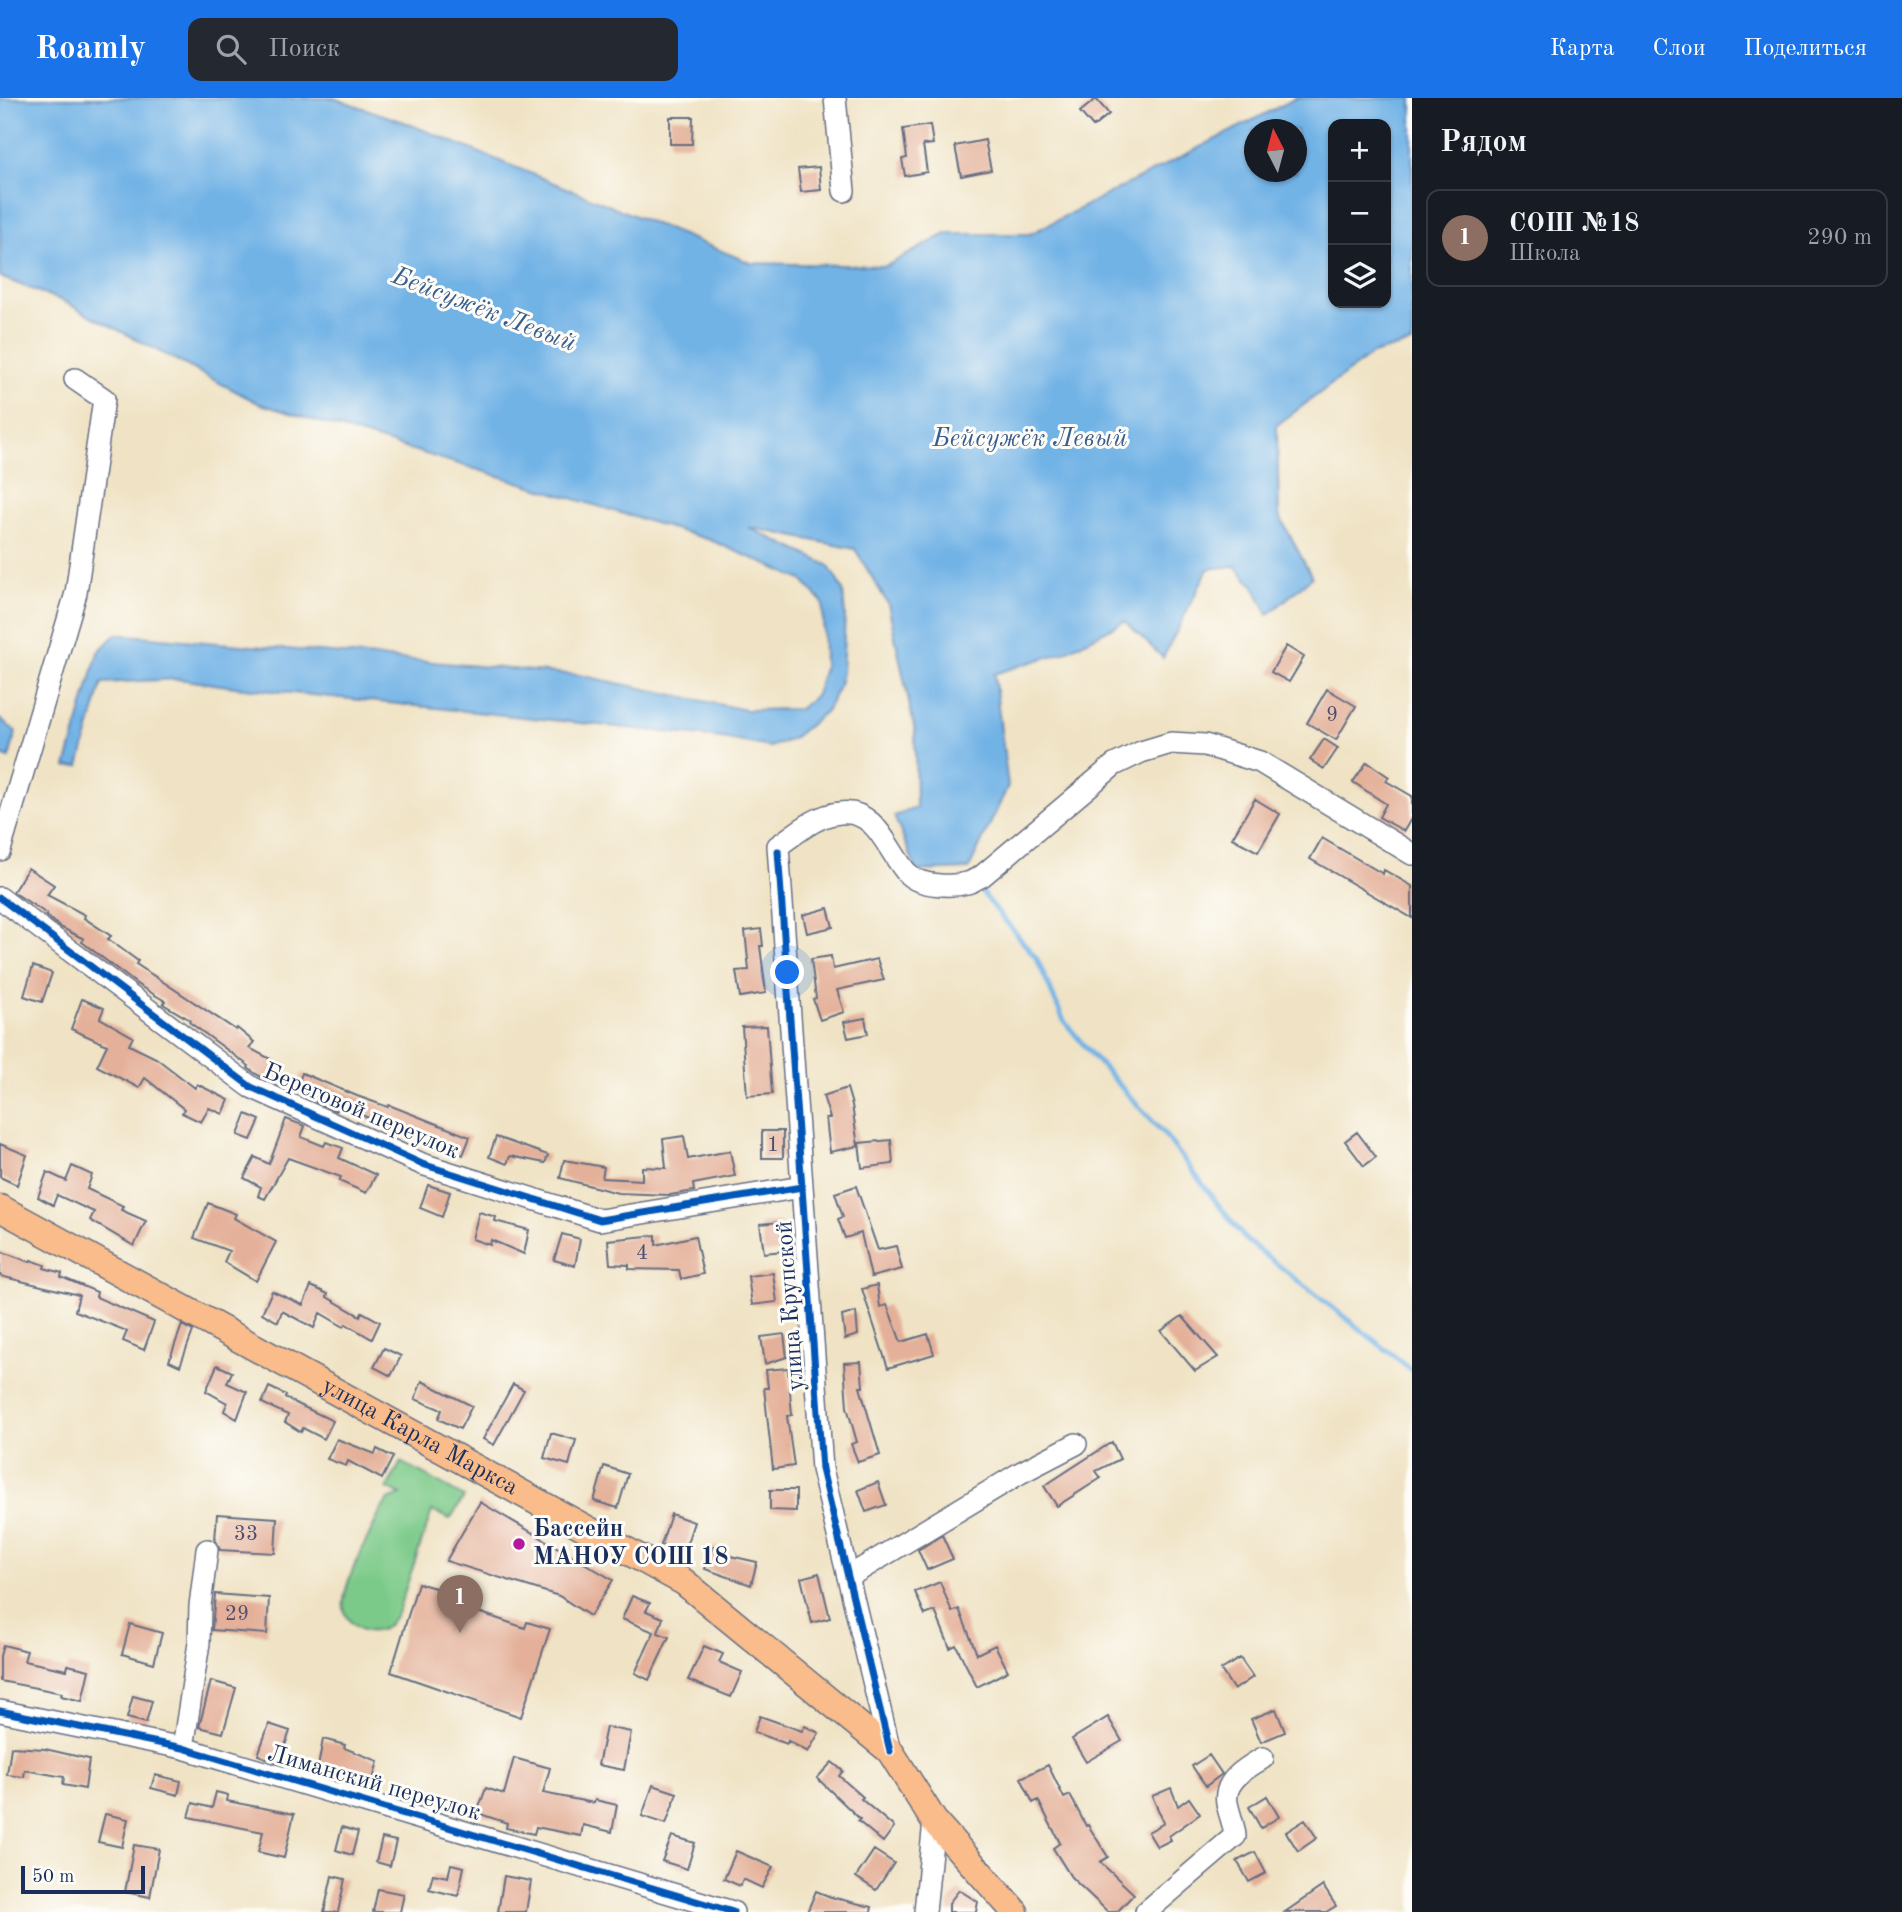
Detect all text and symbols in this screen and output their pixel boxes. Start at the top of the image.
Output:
search box [188,18,678,81]
icon: search [212,30,250,68]
text: Roamly [35,33,146,66]
text: Поиск [268,36,340,62]
text: Карта [1550,37,1615,61]
text: Слои [1653,37,1706,61]
text: Поделиться [1744,37,1867,61]
north arrow [1244,119,1307,182]
map controls [1328,119,1391,308]
button: + [1328,119,1391,182]
text: Рядом [1440,128,1527,158]
button: − [1328,182,1391,245]
text: СОШ №18 [1509,211,1639,237]
text: 1 [1458,226,1472,249]
text: 290 m [1807,226,1872,249]
text: Школа [1509,242,1580,265]
button: layers [1328,245,1391,308]
water label: Бейсужёк Левый [388,263,580,357]
water label: Бейсужёк Левый [932,426,1127,452]
house number: 9 [1326,705,1338,726]
your location [770,955,804,989]
street label: Береговой переулок [259,1060,463,1164]
house number: 1 [767,1135,779,1156]
street label: улица Крупской [773,1220,809,1392]
house number: 4 [636,1243,648,1264]
street label: улица Карла Маркса [317,1374,522,1501]
place label: Бассейн МАНОУ СОШ 18 [533,1518,728,1570]
house number: 33 [234,1524,258,1545]
marker: Бассейн МАНОУ СОШ 18 [511,1536,527,1552]
pin: 1 [437,1575,483,1633]
house number: 29 [225,1604,249,1625]
street label: Лиманский переулок [265,1742,483,1826]
scale bar [21,1863,145,1895]
text: 50 m [32,1868,74,1887]

